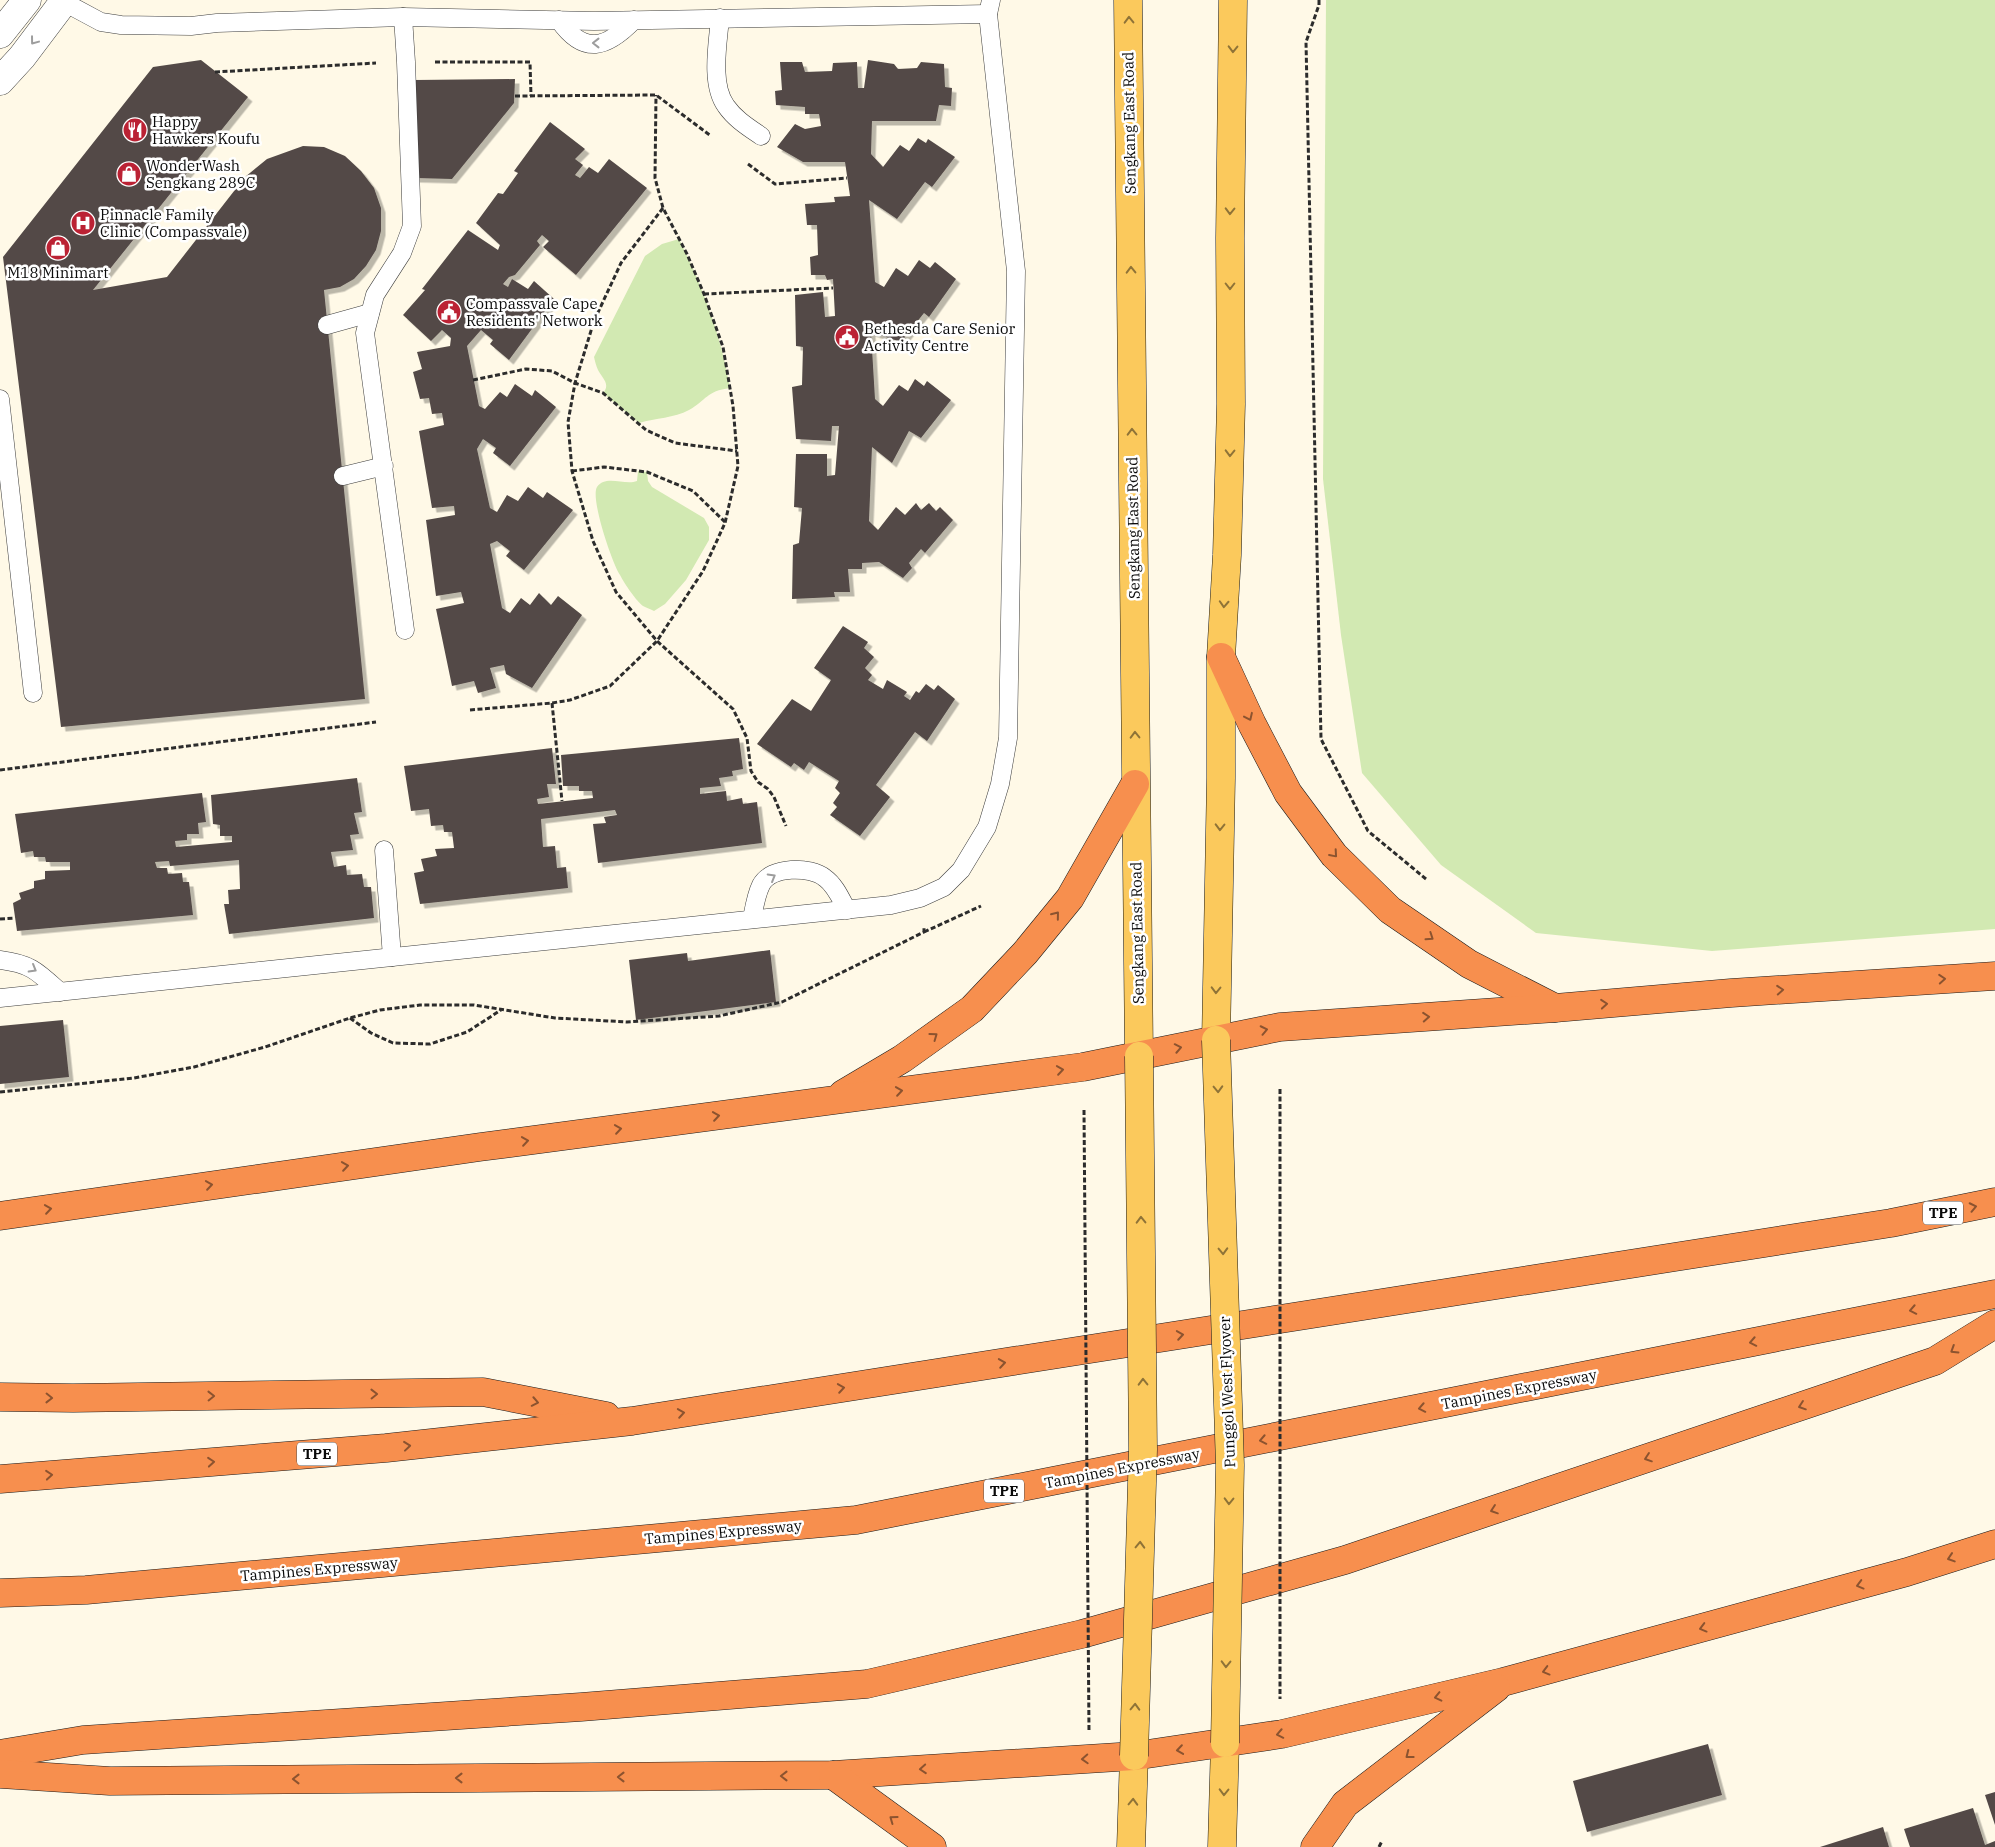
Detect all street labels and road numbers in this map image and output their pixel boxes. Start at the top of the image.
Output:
street label: Sengkang East Road [1118,52,1140,194]
street label: Sengkang East Road [1122,457,1144,599]
street label: Sengkang East Road [1126,862,1148,1004]
road number: TPE [1923,1202,1963,1224]
street label: Punggol West Flyover [1215,1316,1239,1468]
street label: Tampines Expressway [1440,1365,1598,1413]
road number: TPE [297,1442,337,1466]
street label: Tampines Expressway [1043,1444,1201,1492]
road number: TPE [984,1480,1024,1502]
street label: Tampines Expressway [643,1516,803,1548]
street label: Tampines Expressway [239,1553,399,1585]

